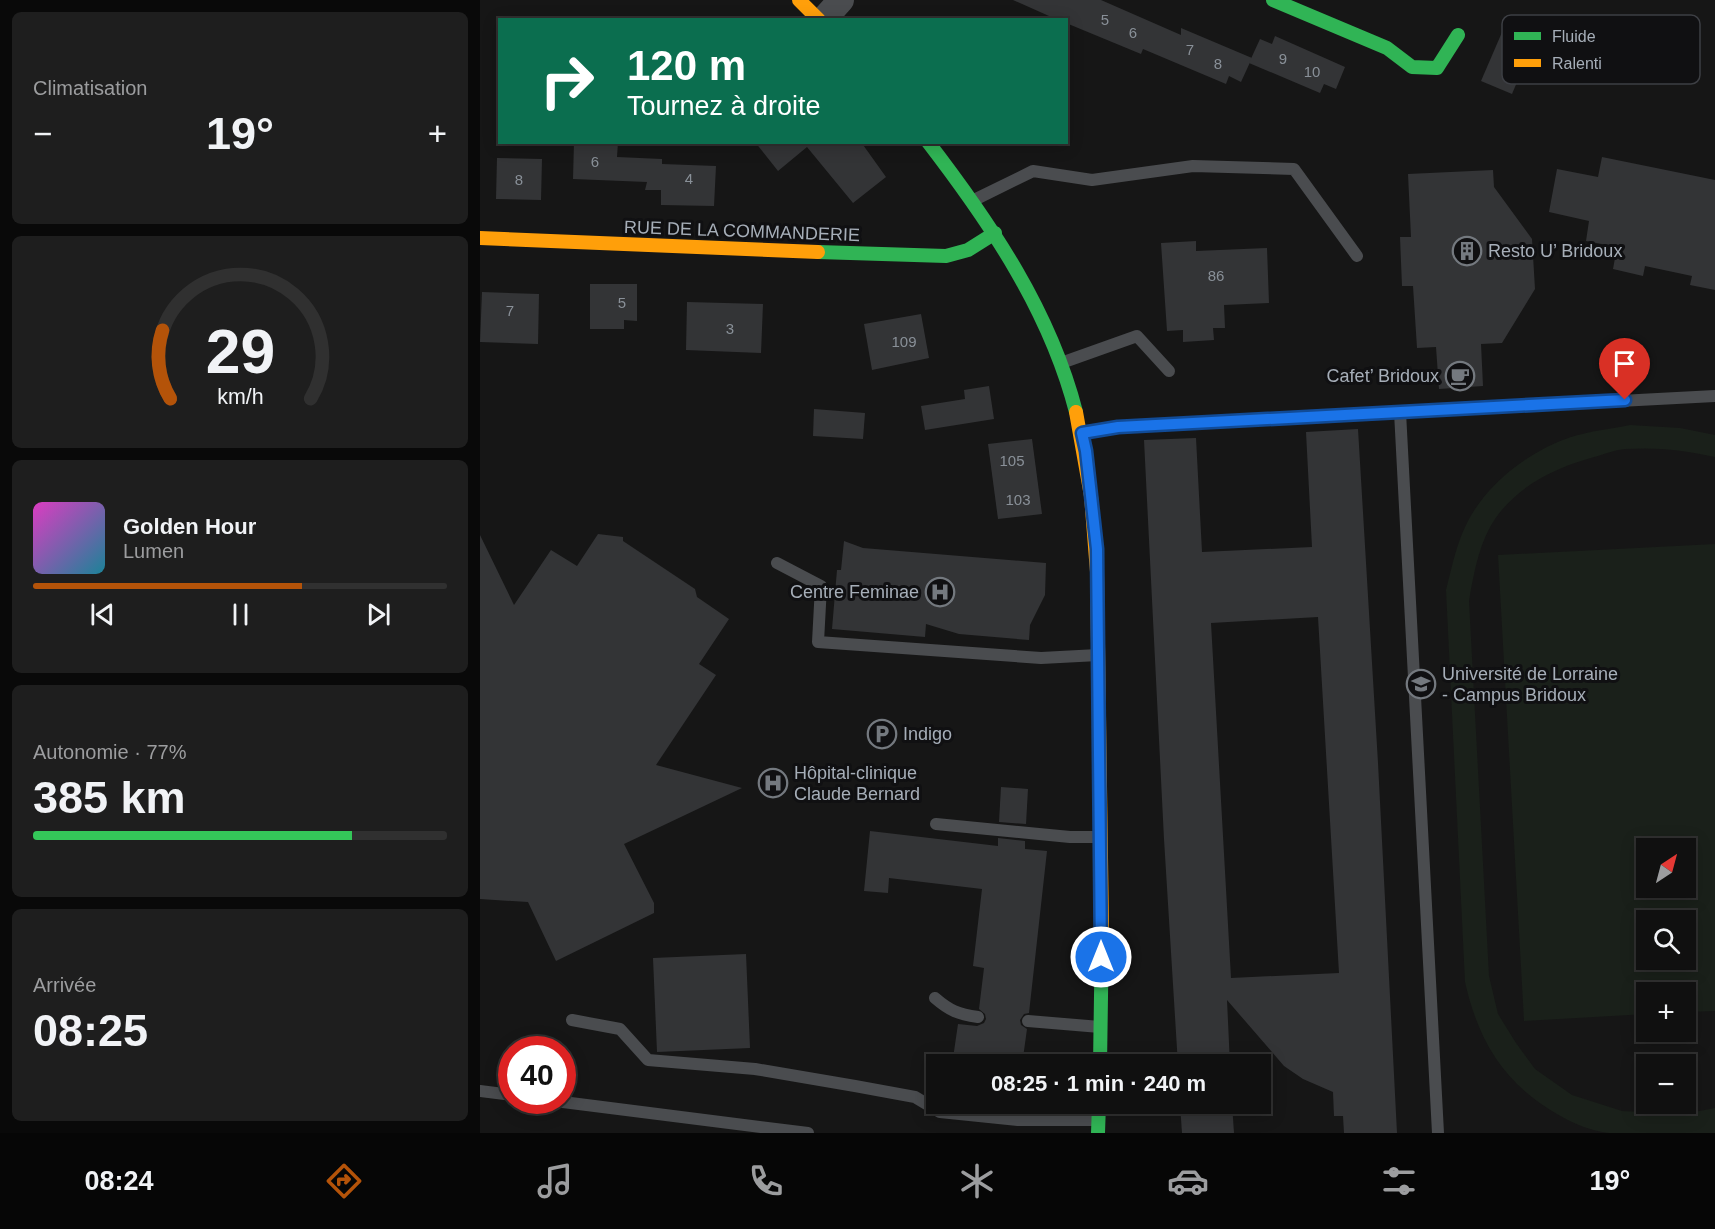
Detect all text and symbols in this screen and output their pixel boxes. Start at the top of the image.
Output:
house number: 5 [1101,11,1109,28]
legend [1502,15,1700,84]
house number: 6 [1129,24,1137,41]
text: Fluide [1552,28,1596,45]
house number: 7 [1186,41,1194,58]
icon: right [528,42,606,120]
text: 120 m [627,42,746,89]
house number: 9 [1279,50,1287,67]
house number: 8 [1214,55,1222,72]
text: Ralenti [1552,55,1602,72]
house number: 10 [1304,63,1320,80]
text: Climatisation [33,77,147,99]
text: Tournez à droite [627,91,821,121]
text: 19° [206,108,274,159]
text: − [33,115,52,152]
text: + [428,115,447,152]
house number: 6 [591,153,599,170]
house number: 4 [685,170,693,187]
house number: 8 [515,171,523,188]
street label: RUE DE LA COMMANDERIE [624,217,860,245]
building icon: Resto U’ Bridoux [1451,235,1483,267]
place label: Resto U’ Bridoux [1488,241,1622,261]
house number: 86 [1208,267,1224,284]
house number: 5 [618,294,626,311]
house number: 7 [506,302,514,319]
text: 29 [205,317,275,386]
house number: 3 [726,320,734,337]
house number: 109 [891,333,917,350]
pin [1599,338,1650,400]
icon: arrive [1608,347,1641,380]
cafe icon: Cafet’ Bridoux [1444,360,1476,392]
place label: Cafet’ Bridoux [1327,366,1439,386]
text: km/h [217,386,263,410]
house number: 105 [999,452,1025,469]
house number: 103 [1005,491,1031,508]
text: Golden Hour [123,514,256,539]
text: Lumen [123,540,184,562]
hospital icon: Centre Feminae [924,576,956,608]
place label: Centre Feminae [790,582,919,602]
icon: previous [86,598,119,631]
icon: pause [224,598,257,631]
icon: next [362,598,395,631]
place label: Université de Lorraine - Campus Bridoux [1442,664,1618,705]
school or university icon: Université de Lorraine - Campus Bridoux [1405,668,1437,700]
parking icon: Indigo [866,718,898,750]
place label: Indigo [903,724,952,744]
text: Autonomie · 77% [33,741,186,763]
place label: Hôpital-clinique Claude Bernard [794,763,920,804]
hospital icon: Hôpital-clinique Claude Bernard [757,767,789,799]
text: 385 km [33,772,186,823]
north arrow [1636,838,1696,898]
map controls [1636,838,1696,1114]
button: search [1636,910,1696,970]
position arrow [1069,925,1133,989]
text: Arrivée [33,974,96,996]
button: + [1636,982,1696,1042]
text: 08:25 [33,1005,148,1056]
speed limit sign: 40 [498,1036,576,1114]
button: − [1636,1054,1696,1114]
text: 08:25 · 1 min · 240 m [991,1071,1206,1096]
icon: directions [323,1160,365,1202]
icon: music [534,1160,576,1202]
icon: phone [745,1160,787,1202]
icon: climate [956,1160,998,1202]
icon: car [1167,1160,1209,1202]
icon: filters [1378,1160,1420,1202]
text: 08:24 [85,1166,154,1196]
text: 19° [1590,1166,1630,1196]

